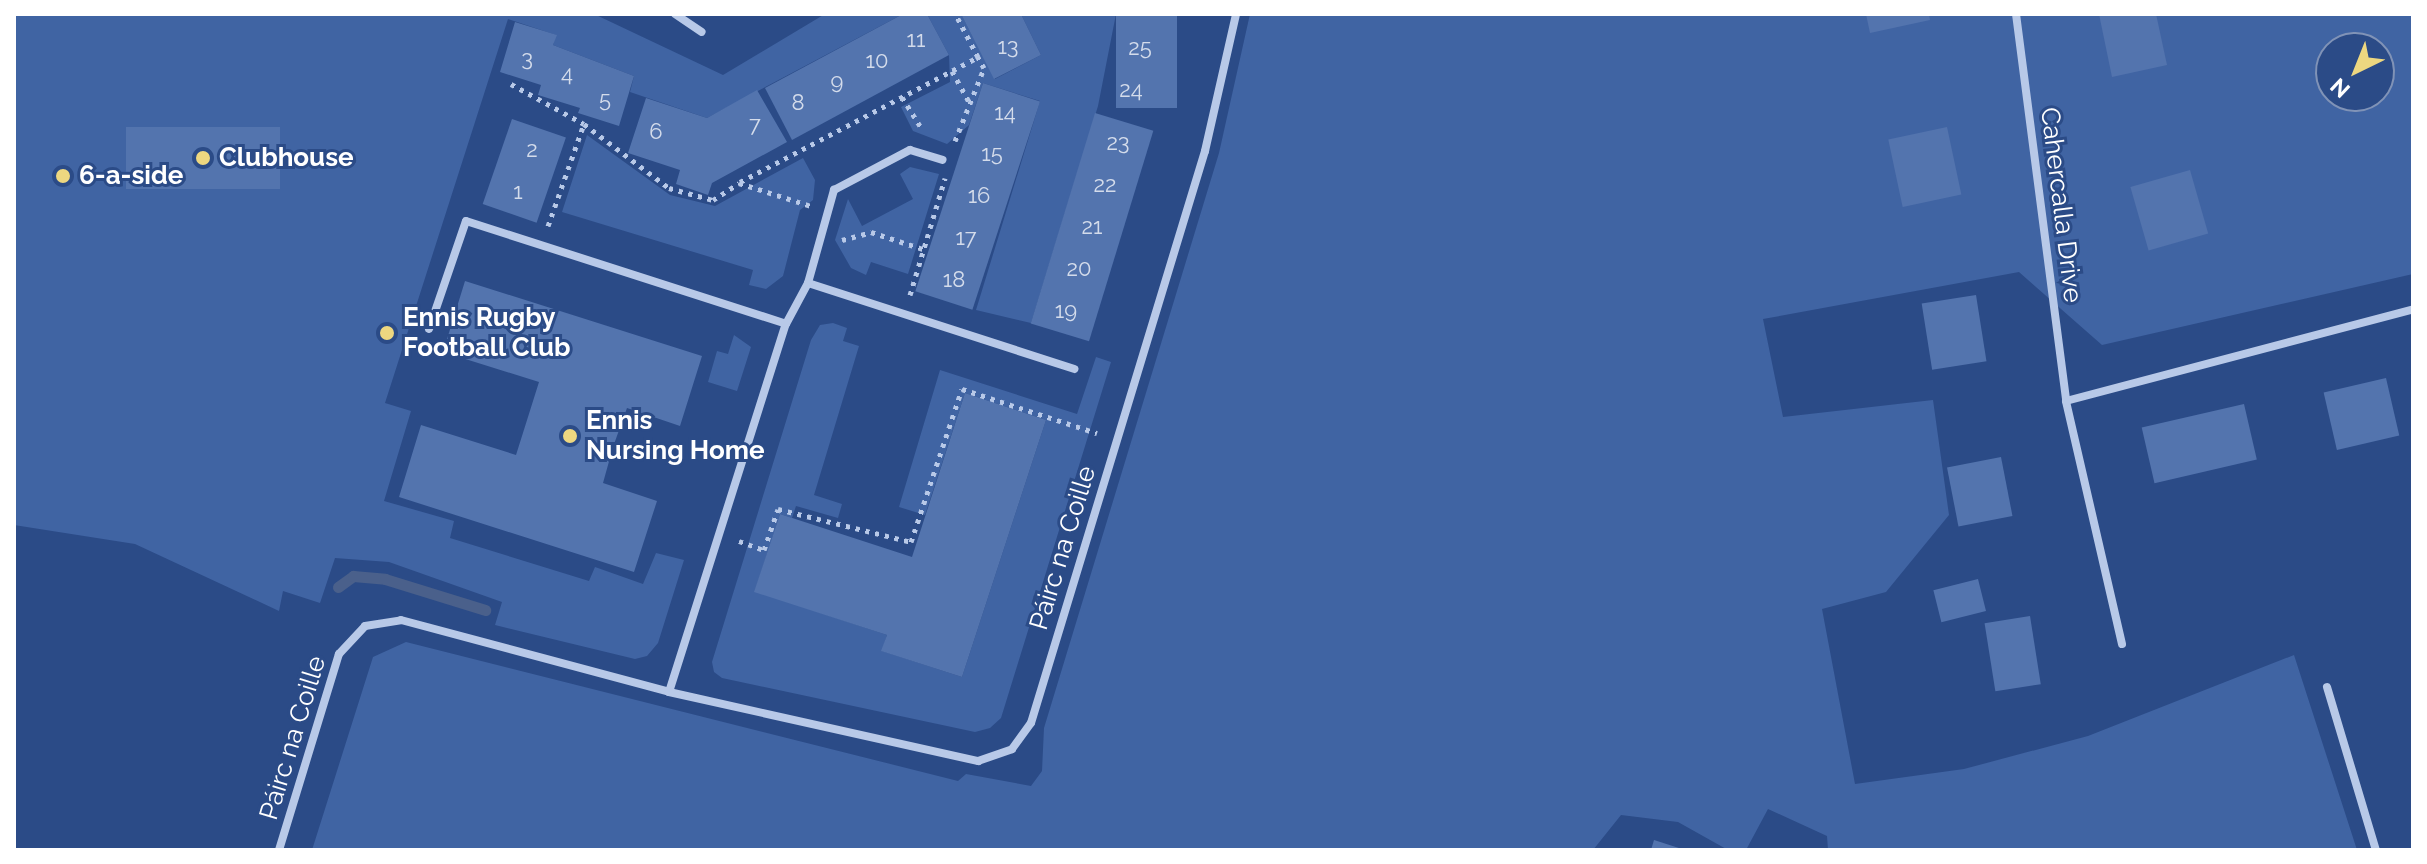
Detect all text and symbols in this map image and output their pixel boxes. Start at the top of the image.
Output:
house number: 11 [907,27,925,53]
north arrow [2315,32,2395,112]
house number: 13 [997,34,1019,60]
house number: 25 [1128,35,1152,61]
house number: 3 [521,46,533,72]
house number: 10 [866,48,888,74]
house number: 4 [561,61,573,87]
house number: 9 [831,69,843,95]
text: N [2325,73,2355,103]
house number: 24 [1119,77,1143,103]
house number: 5 [599,87,611,113]
house number: 8 [791,90,805,116]
house number: 14 [994,100,1016,126]
street label: Cahercalla Drive [2034,106,2088,304]
house number: 7 [749,112,761,138]
house number: 6 [649,119,663,145]
house number: 23 [1106,130,1130,156]
house number: 2 [526,137,538,163]
house number: 15 [981,141,1003,167]
place label: Clubhouse [219,142,354,174]
marker: Clubhouse [194,149,212,167]
place label: 6-a-side [79,160,183,192]
marker: 6-a-side [54,167,72,185]
house number: 22 [1094,172,1116,198]
house number: 1 [513,179,523,205]
house number: 16 [968,183,990,209]
house number: 21 [1082,214,1102,240]
house number: 17 [955,225,977,251]
house number: 20 [1067,256,1091,282]
house number: 18 [943,267,965,293]
house number: 19 [1055,298,1077,324]
place label: Ennis Rugby Football Club [403,302,571,364]
marker: Ennis Rugby Football Club [378,324,396,342]
place label: Ennis Nursing Home [586,405,765,466]
marker: Ennis Nursing Home [561,427,579,445]
street label: Páirc na Coille [1023,462,1103,634]
street label: Páirc na Coille [253,652,333,824]

